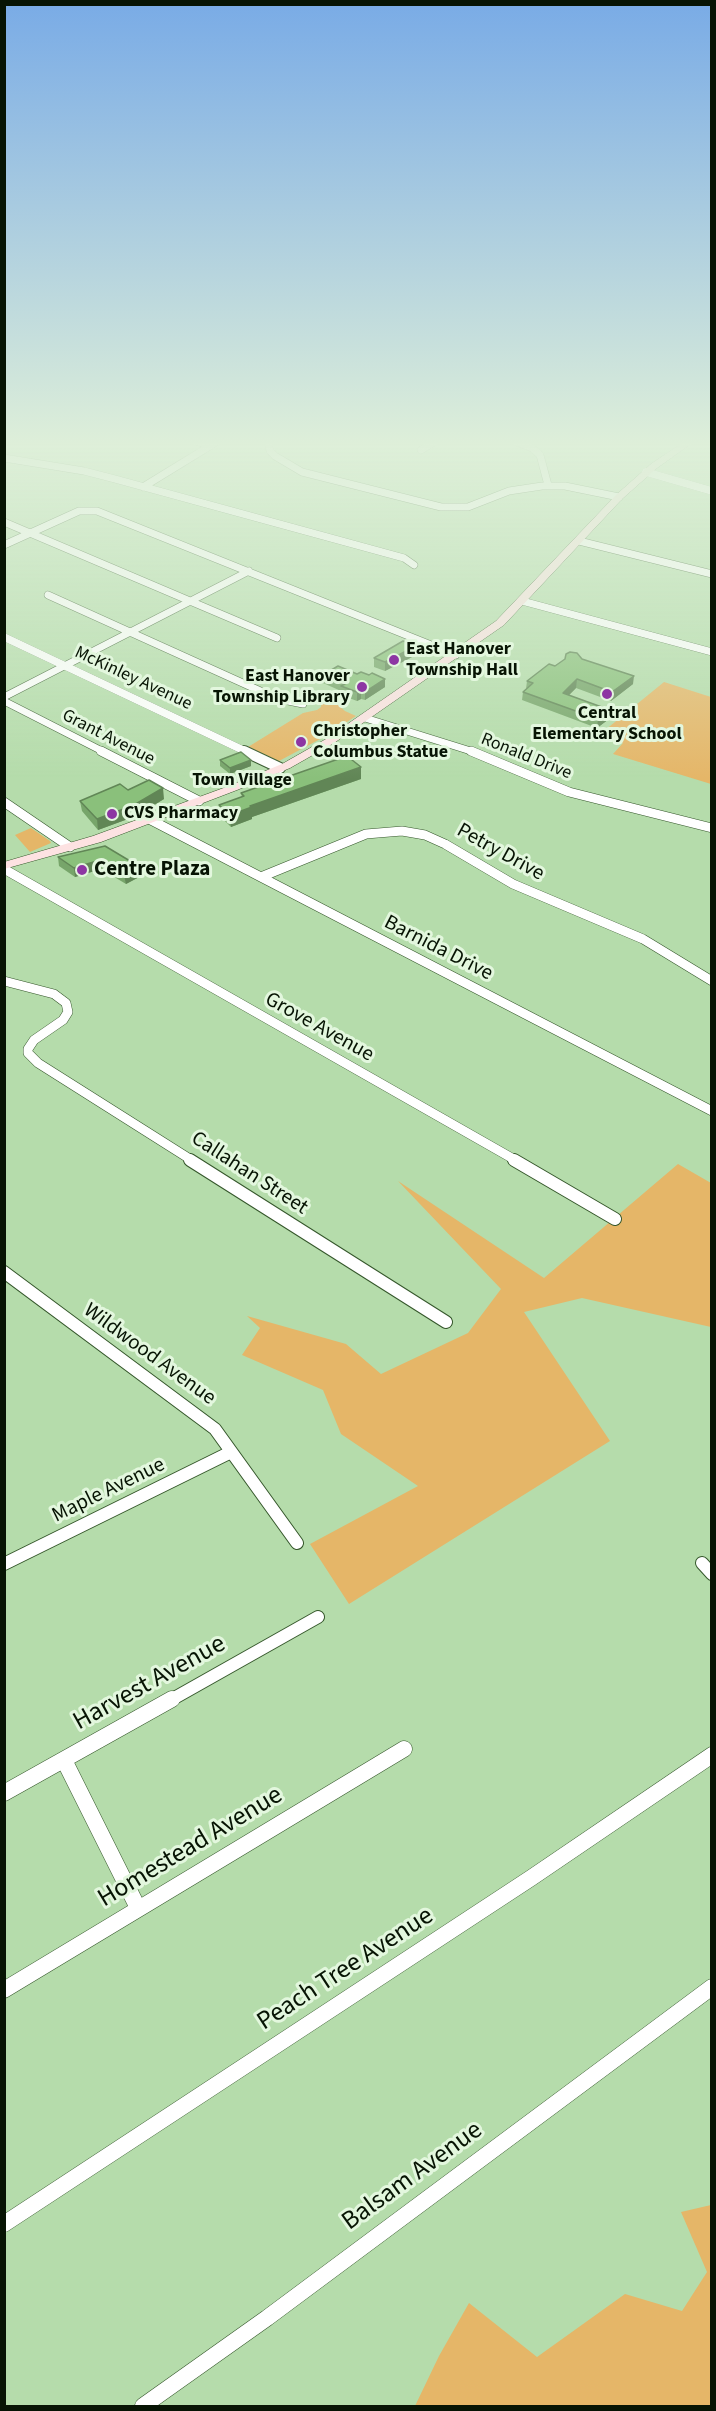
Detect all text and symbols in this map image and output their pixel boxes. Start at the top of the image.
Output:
place label: East Hanover Township Hall [406,639,518,682]
street label: McKinley Avenue [71,642,195,716]
marker: East Hanover Township Hall [387,653,401,667]
place label: East Hanover Township Library [213,666,350,708]
marker: East Hanover Township Library [355,680,369,694]
marker: Central Elementary School [600,687,614,701]
place label: Central Elementary School [532,703,682,746]
street label: Grant Avenue [58,705,158,771]
place label: Christopher Columbus Statue [313,721,448,764]
street label: Ronald Drive [477,729,575,785]
marker: Christopher Columbus Statue [294,735,308,749]
district label: Town Village [192,770,292,792]
place label: CVS Pharmacy [124,803,238,825]
marker: CVS Pharmacy [105,807,119,821]
street label: Petry Drive [452,819,548,887]
place label: Centre Plaza [94,857,210,883]
marker: Centre Plaza [75,863,89,877]
street label: Barnida Drive [379,911,497,987]
street label: Grove Avenue [260,988,378,1068]
street label: Callahan Street [186,1127,312,1221]
street label: Wildwood Avenue [78,1299,220,1411]
street label: Maple Avenue [49,1453,169,1529]
street label: Harvest Avenue [68,1629,232,1739]
street label: Homestead Avenue [93,1781,289,1915]
street label: Peach Tree Avenue [252,1901,440,2039]
street label: Balsam Avenue [337,2116,489,2238]

